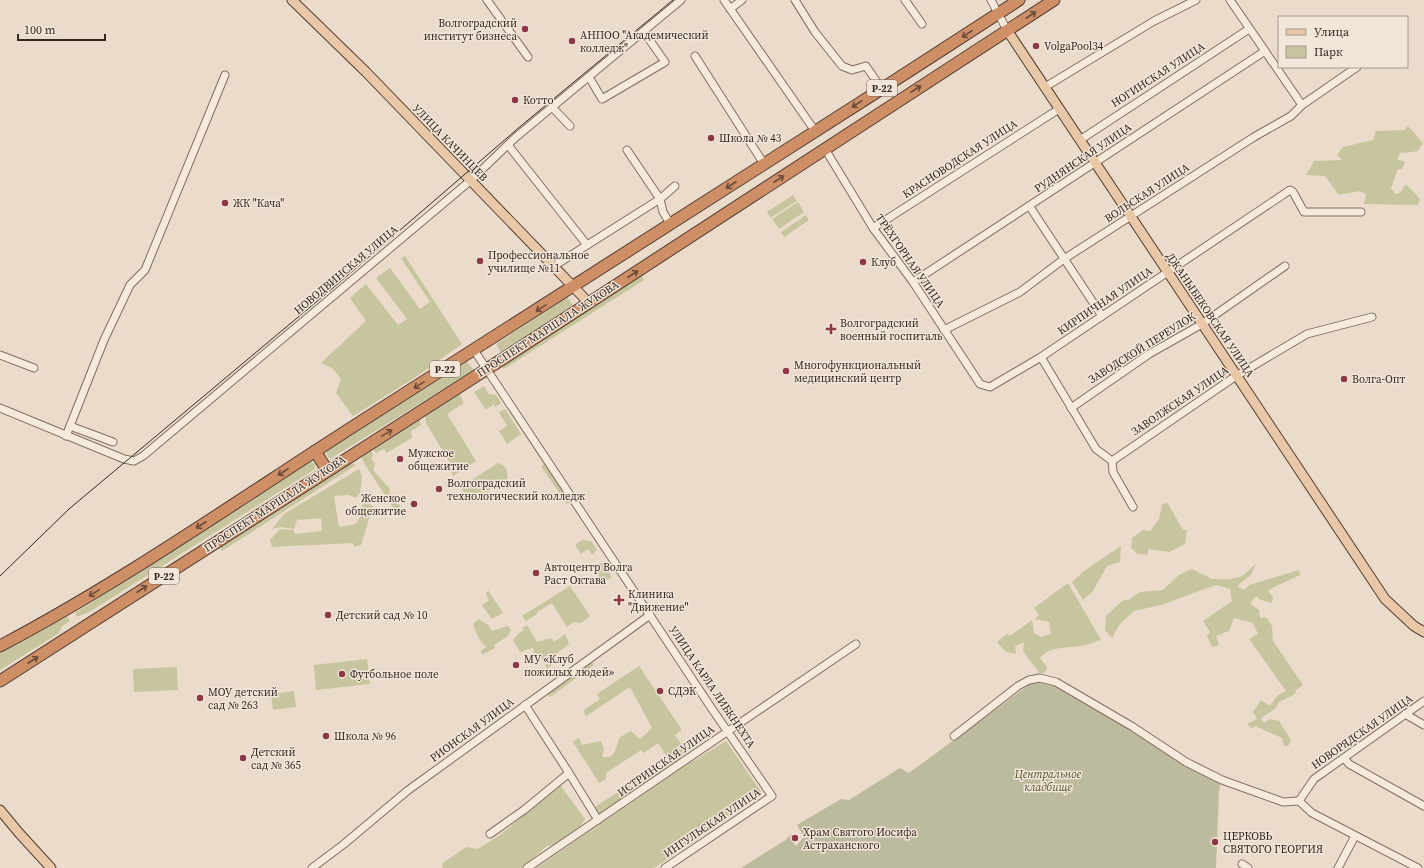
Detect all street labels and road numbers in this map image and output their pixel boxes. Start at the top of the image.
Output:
street label: НОГИНСКАЯ УЛИЦА [1108,39,1208,111]
road number: Р-22 [867,80,897,96]
street label: УЛИЦА КАЧИНЦЕВ [409,101,491,185]
street label: КРАСНОВОДСКАЯ УЛИЦА [900,116,1021,202]
street label: РУДНЯНСКАЯ УЛИЦА [1031,119,1135,196]
street label: ВОЛЬСКАЯ УЛИЦА [1102,160,1193,226]
street label: ТРЁХГОРНАЯ УЛИЦА [872,211,948,311]
street label: НОВОДВИНСКАЯ УЛИЦА [291,222,402,318]
street label: ДЖАНЫБЕКОВСКАЯ УЛИЦА [1163,250,1258,381]
street label: КИРПИЧНАЯ УЛИЦА [1055,263,1156,338]
street label: ПРОСПЕКТ МАРШАЛА ЖУКОВА [474,277,623,381]
street label: ЗАВОДСКОЙ ПЕРЕУЛОК [1085,308,1199,387]
road number: Р-22 [430,361,460,377]
street label: ЗАВОЛЖСКАЯ УЛИЦА [1128,362,1232,439]
street label: ПРОСПЕКТ МАРШАЛА ЖУКОВА [201,452,350,556]
road number: Р-22 [149,568,179,584]
street label: УЛИЦА КАРЛА ЛИБКНЕХТА [665,623,759,752]
street label: НОВОРЯДСКАЯ УЛИЦА [1308,691,1416,773]
street label: РИОНСКАЯ УЛИЦА [427,694,518,766]
street label: ИСТРИНСКАЯ УЛИЦА [614,721,718,800]
street label: ИНГУЛЬСКАЯ УЛИЦА [661,785,764,861]

